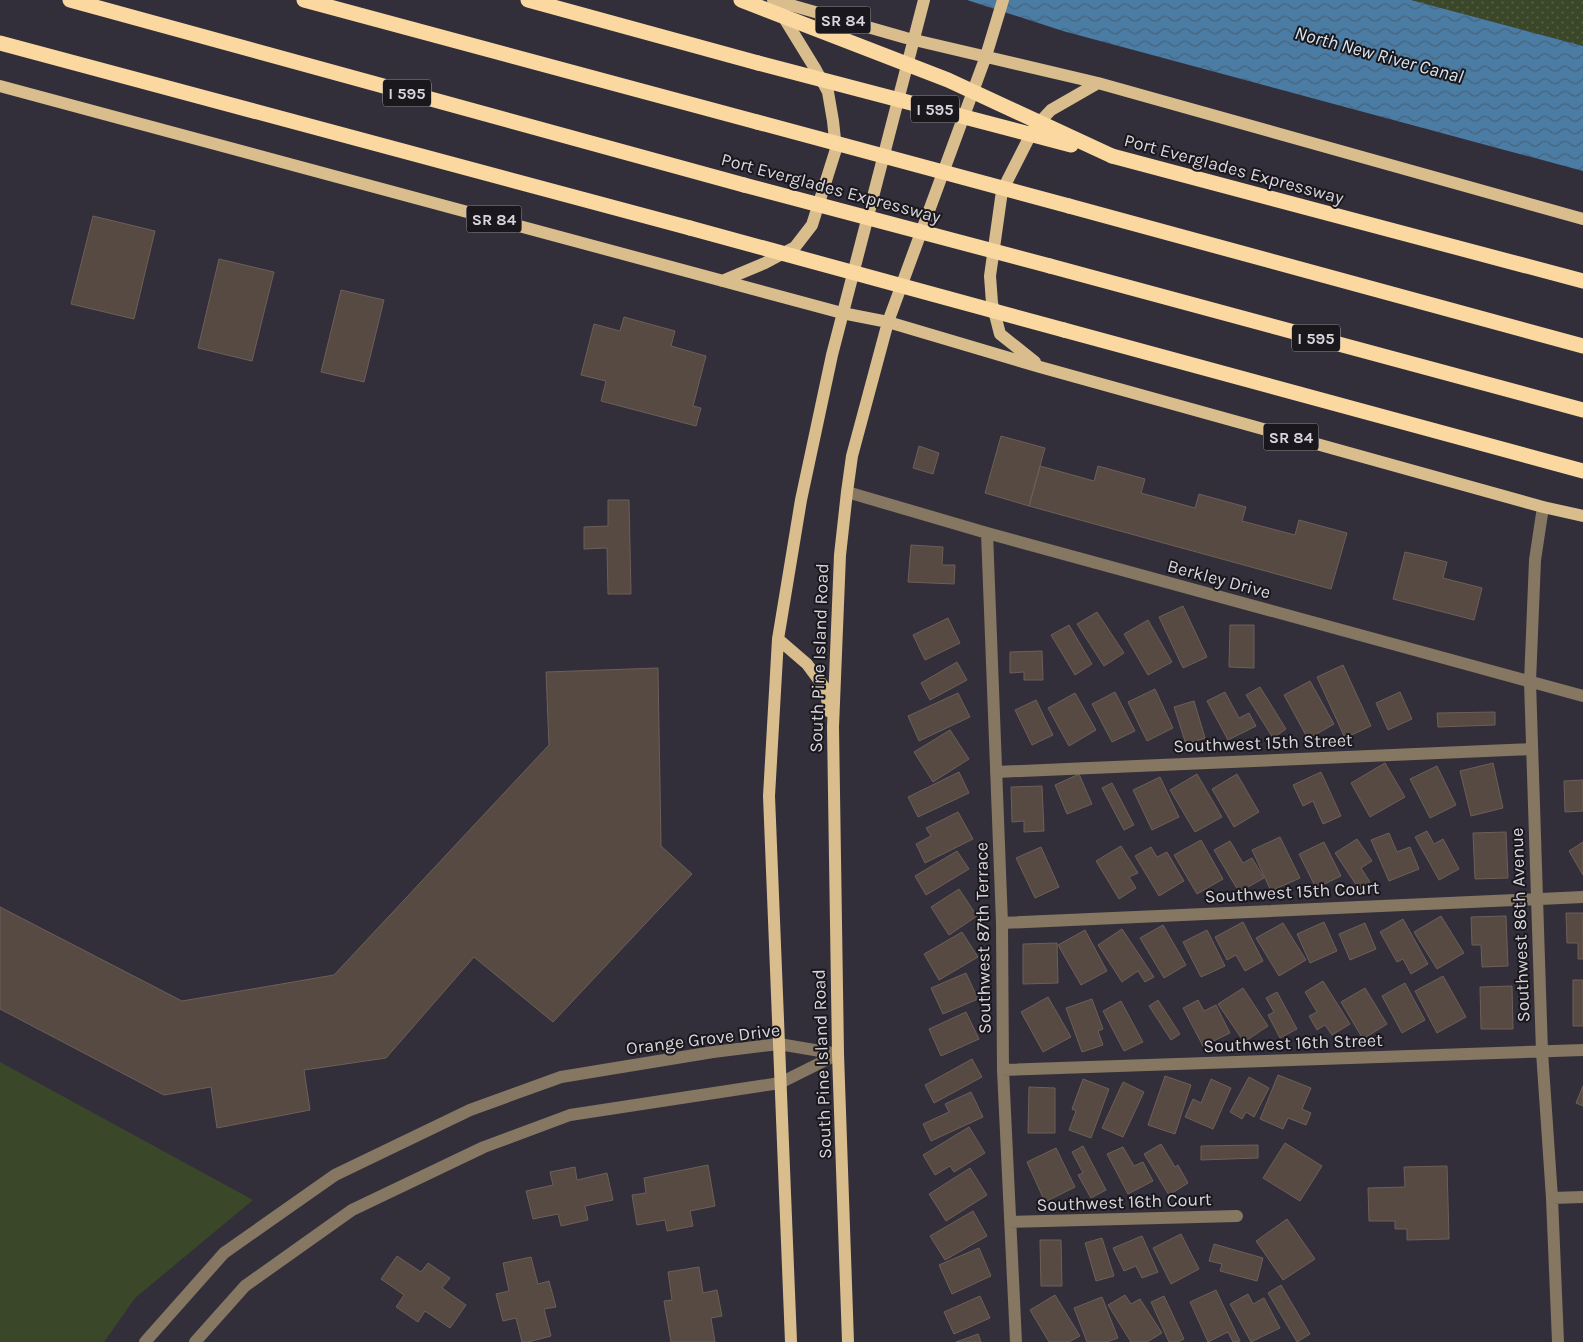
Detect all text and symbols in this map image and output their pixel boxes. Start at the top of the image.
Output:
road number: SR 84 [816,6,870,34]
water label: North New River Canal [1292,22,1466,88]
road number: I 595 [383,80,431,106]
road number: I 595 [911,96,959,122]
street label: Port Everglades Expressway [1122,129,1347,209]
street label: Port Everglades Expressway [719,148,944,228]
road number: SR 84 [466,205,522,232]
road number: I 595 [1292,324,1340,352]
road number: SR 84 [1264,424,1318,451]
street label: Berkley Drive [1165,555,1273,603]
street label: South Pine Island Road [805,563,833,753]
street label: Southwest 15th Street [1173,729,1353,757]
street label: Southwest 86th Avenue [1506,827,1534,1023]
street label: Southwest 87th Terrace [970,842,996,1034]
street label: Southwest 15th Court [1204,876,1380,908]
street label: South Pine Island Road [808,969,836,1159]
street label: Orange Grove Drive [625,1019,781,1059]
street label: Southwest 16th Street [1203,1029,1383,1057]
street label: Southwest 16th Court [1036,1188,1212,1216]

